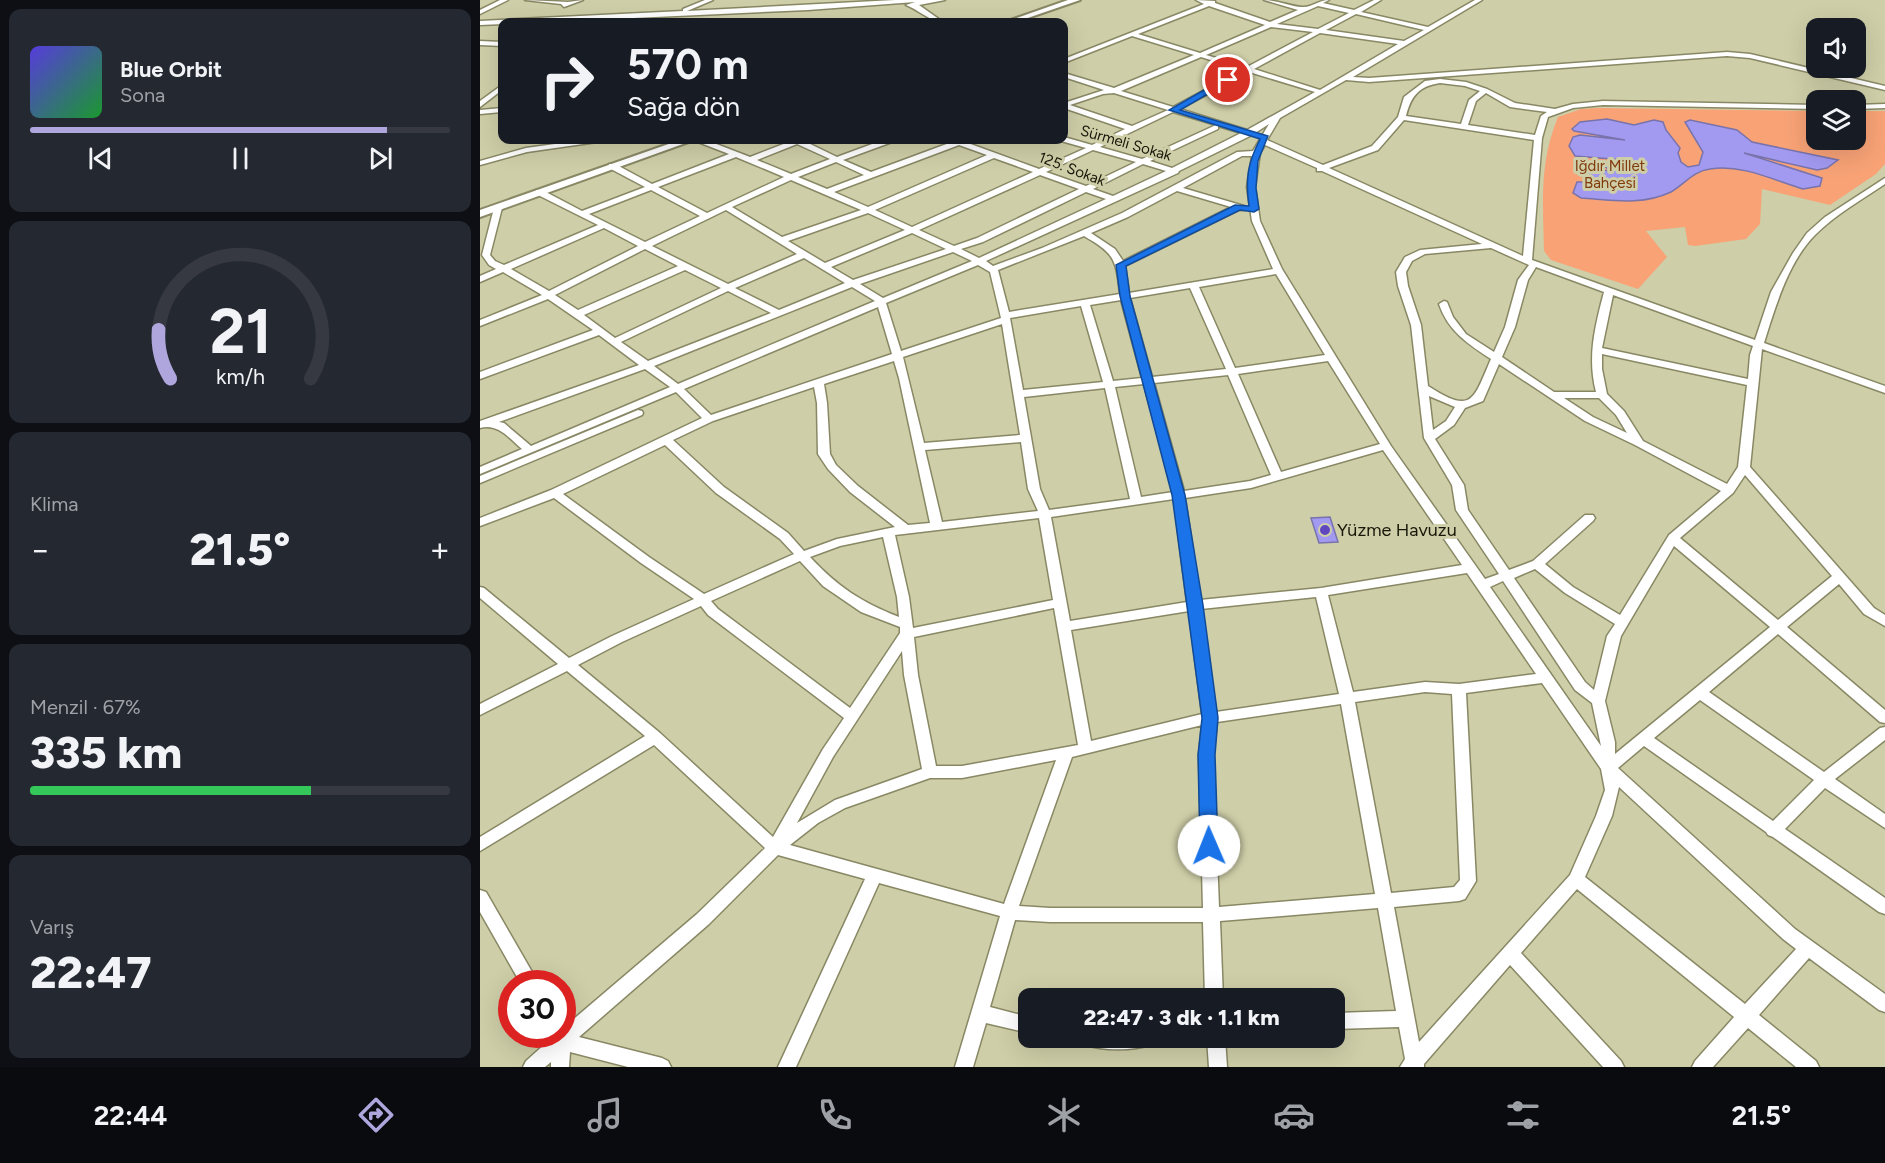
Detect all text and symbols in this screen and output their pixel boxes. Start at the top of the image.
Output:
map controls [1806,18,1866,150]
button: sound [1806,18,1866,78]
text: 570 m [627,39,749,90]
icon: right [528,42,606,120]
pin [1202,54,1253,105]
text: Blue Orbit [120,56,222,83]
icon: arrive [1211,63,1244,96]
text: Sona [120,83,165,107]
text: Sağa dön [627,90,740,123]
button: layers [1806,90,1866,150]
street label: Sürmeli Sokak [1078,121,1174,165]
icon: previous [84,142,117,175]
icon: pause [224,142,257,175]
icon: next [364,142,397,175]
street label: 125. Sokak [1036,148,1109,190]
park label: Iğdır Millet Bahçesi [1575,157,1646,192]
text: 21 [209,294,271,369]
text: km/h [216,364,264,389]
text: Klima [30,492,78,516]
place label: Yüzme Havuzu [1337,519,1457,541]
text: 21.5° [189,522,291,576]
marker: Yüzme Havuzu [1318,523,1332,537]
text: − [30,530,51,569]
text: + [429,530,450,569]
text: Menzil · 67% [30,695,141,719]
text: 335 km [30,725,182,779]
position arrow [1177,814,1241,878]
text: Varış [30,915,74,939]
text: 22:47 [30,945,152,999]
speed limit sign: 30 [498,970,576,1048]
text: 22:47 · 3 dk · 1.1 km [1083,1004,1280,1031]
icon: directions [355,1094,397,1136]
icon: music [584,1094,626,1136]
icon: phone [814,1094,856,1136]
icon: climate [1043,1094,1085,1136]
icon: car [1273,1094,1315,1136]
icon: filters [1502,1094,1544,1136]
text: 22:44 [94,1099,167,1132]
text: 21.5° [1732,1099,1791,1132]

